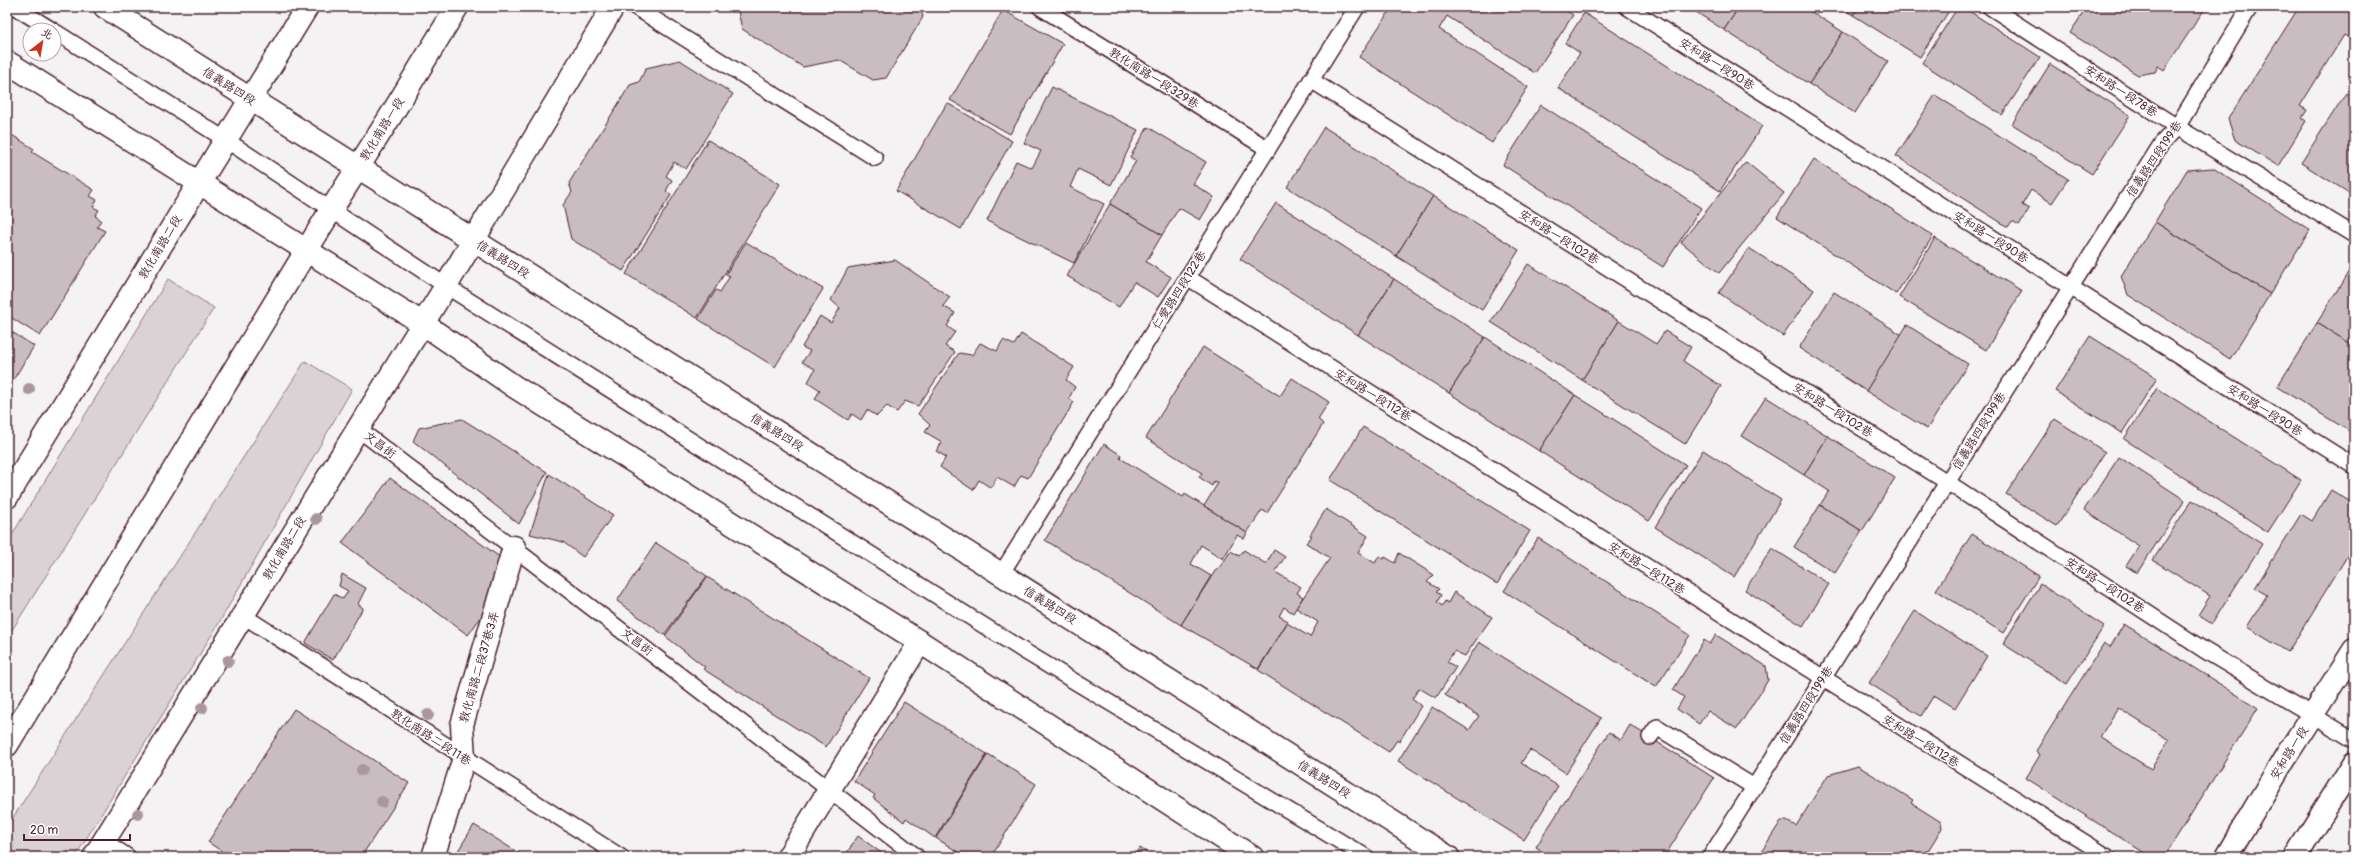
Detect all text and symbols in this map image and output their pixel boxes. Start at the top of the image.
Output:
north arrow [22,22,62,62]
text: 北 [39,25,55,42]
street label: 安和路一段90巷 [1676,35,1757,94]
street label: 敦化南路一段329巷 [1106,45,1202,112]
street label: 安和路一段78巷 [2081,62,2160,121]
street label: 信義路四段 [199,64,258,109]
street label: 敦化南路一段 [357,95,408,164]
street label: 信義路四段199巷 [2123,118,2186,200]
street label: 安和路一段102巷 [1516,207,1602,268]
street label: 安和路一段90巷 [1950,208,2031,267]
street label: 敦化南路二段 [135,213,185,282]
street label: 信義路四段 [473,237,532,282]
street label: 仁愛路四段122巷 [1149,248,1210,332]
street label: 安和路一段112巷 [1331,366,1414,425]
street label: 安和路一段102巷 [1790,380,1876,441]
street label: 安和路一段90巷 [2224,381,2305,440]
street label: 信義路四段199巷 [1949,390,2009,473]
street label: 信義路四段 [747,410,806,455]
street label: 文昌街 [361,429,399,462]
street label: 敦化南路二段 [259,514,309,583]
street label: 安和路一段112巷 [1605,539,1688,598]
street label: 安和路一段102巷 [2062,554,2147,617]
street label: 信義路四段 [1020,583,1079,628]
street label: 敦化南路二段37巷3弄 [456,609,503,725]
street label: 文昌街 [618,626,656,659]
street label: 信義路四段199巷 [1776,664,1836,747]
street label: 敦化南路二段11巷 [387,706,474,769]
street label: 安和路一段112巷 [1879,712,1962,771]
street label: 安和路一段 [2267,724,2312,783]
street label: 信義路四段 [1294,757,1353,802]
scale bar [24,816,130,842]
text: 20 m [30,823,59,838]

